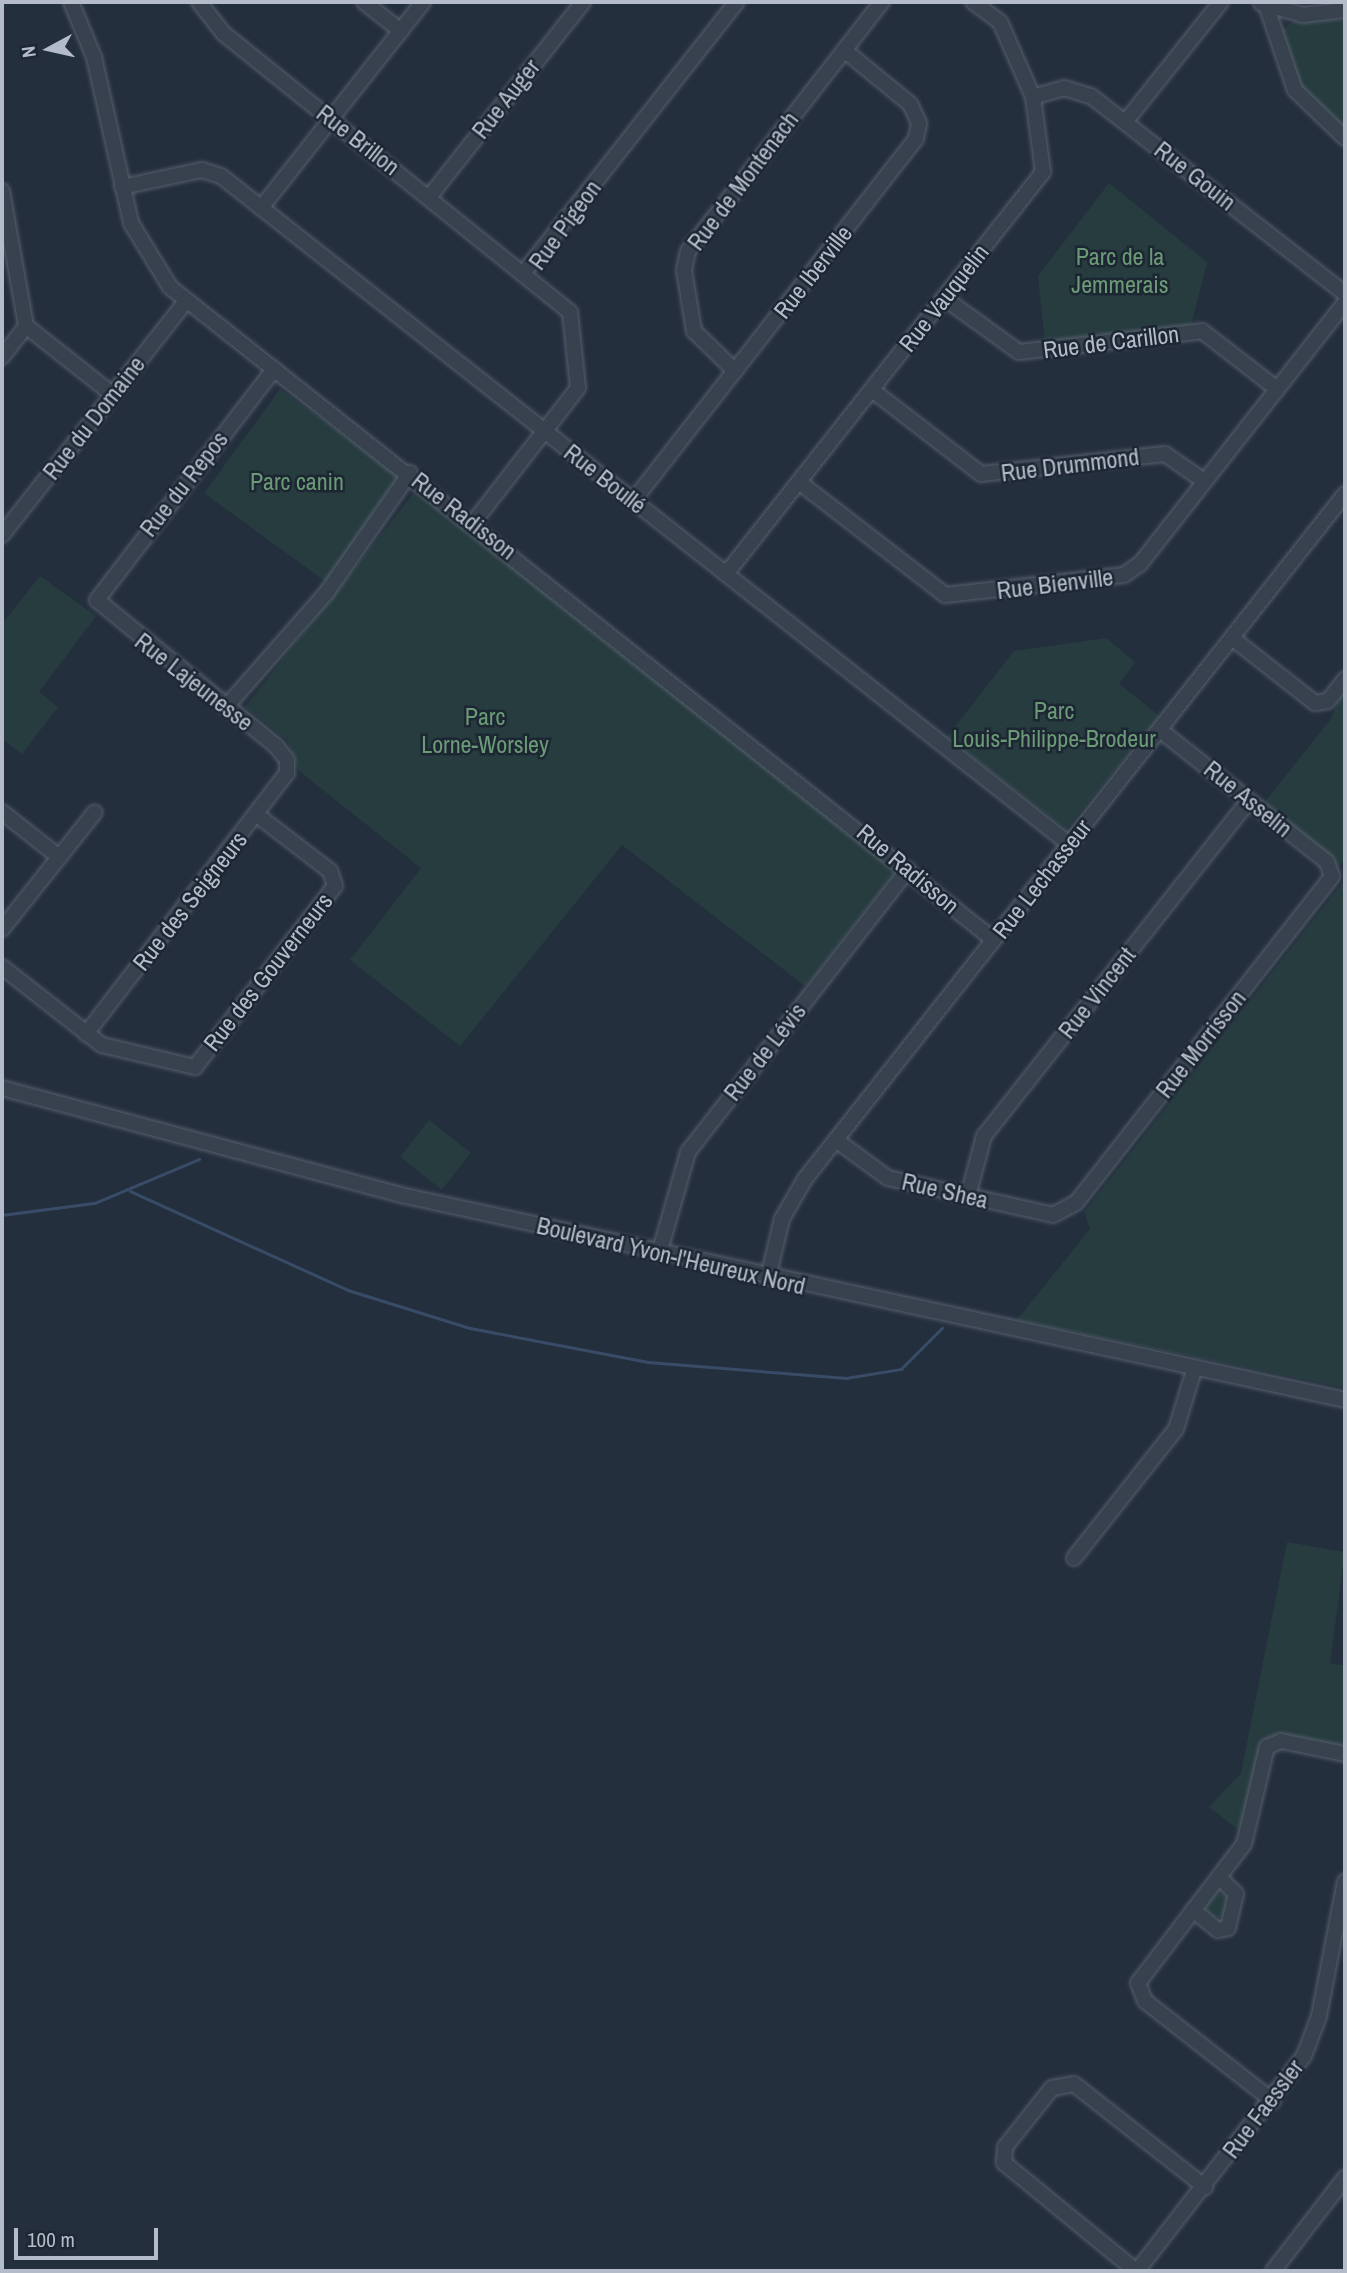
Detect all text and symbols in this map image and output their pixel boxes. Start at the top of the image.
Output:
north arrow [14,14,84,84]
text: N [15,45,42,59]
street label: Rue Auger [466,53,546,145]
street label: Rue Brillon [311,99,405,181]
street label: Rue de Montenach [681,106,805,256]
street label: Rue Gouin [1149,135,1241,217]
street label: Rue Pigeon [523,174,607,276]
street label: Rue Iberville [768,220,858,324]
street label: Rue Vauquelin [893,238,995,358]
park label: Parc de la Jemmerais [1071,243,1169,299]
street label: Rue de Carillon [1041,319,1181,365]
street label: Rue du Domaine [37,351,151,485]
street label: Rue du Repos [134,426,234,542]
street label: Rue Boullé [558,438,652,520]
street label: Rue Drummond [999,442,1141,488]
street label: Rue Radisson [406,466,522,566]
park label: Parc canin [250,468,344,496]
street label: Rue Bienville [995,563,1115,605]
street label: Rue Lajeunesse [129,627,259,737]
park label: Parc Louis-Philippe-Brodeur [952,697,1156,753]
park label: Parc Lorne-Worsley [421,703,549,759]
street label: Rue Asselin [1198,754,1298,844]
street label: Rue Lechasseur [987,814,1097,944]
street label: Rue Radisson [851,818,965,920]
street label: Rue des Seigneurs [127,826,253,976]
street label: Rue des Gouverneurs [197,887,339,1057]
street label: Rue Vincent [1052,942,1142,1044]
street label: Rue Morrisson [1150,984,1252,1104]
street label: Rue de Lévis [718,997,812,1107]
street label: Rue Shea [899,1167,991,1215]
street label: Boulevard Yvon-l'Heureux Nord [534,1211,808,1301]
street label: Rue Faessler [1217,2054,1309,2164]
scale bar [18,2214,161,2258]
text: 100 m [27,2225,75,2254]

